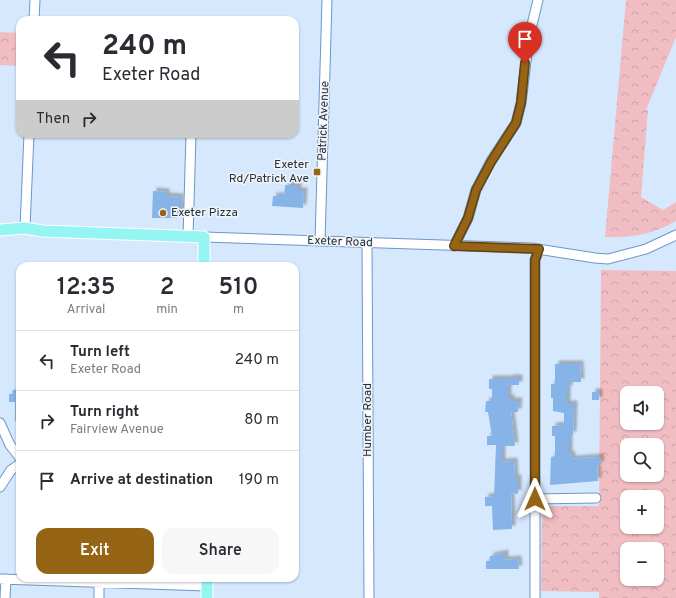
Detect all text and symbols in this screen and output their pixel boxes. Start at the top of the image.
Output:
pin [508,22,542,63]
icon: arrive [514,28,536,50]
text: 240 m [102,29,187,65]
icon: left [36,32,88,84]
text: Exeter Road [102,64,200,87]
street label: Patrick Avenue [315,81,333,161]
icon: right [78,108,100,130]
text: Then [36,110,70,129]
place label: Exeter Rd/Patrick Ave [229,157,309,187]
marker: Exeter Rd/Patrick Ave [312,167,322,177]
place label: Exeter Pizza [171,205,238,221]
marker: Exeter Pizza [158,208,168,218]
street label: Exeter Road [307,233,373,251]
text: 12:35 [57,273,116,303]
text: 2 [160,273,174,303]
text: 510 [219,273,258,303]
text: Arrival [67,302,105,318]
text: min [156,302,178,318]
text: m [233,302,244,318]
text: Turn left [70,343,130,362]
icon: left [36,350,58,372]
text: 240 m [235,351,279,370]
text: Exeter Road [70,362,141,378]
street label: Humber Road [360,383,376,457]
map controls [620,386,664,586]
button: sound [620,386,664,430]
text: Turn right [70,403,139,422]
icon: right [36,410,58,432]
text: 80 m [244,411,279,430]
text: Fairview Avenue [70,422,164,438]
button: search [620,438,664,482]
icon: arrive [36,470,58,492]
text: Arrive at destination [70,471,213,490]
text: 190 m [239,471,279,490]
position arrow [514,478,556,520]
button: + [620,490,664,534]
button: Exit [36,528,154,574]
button: Share [162,528,279,574]
button: − [620,542,664,586]

